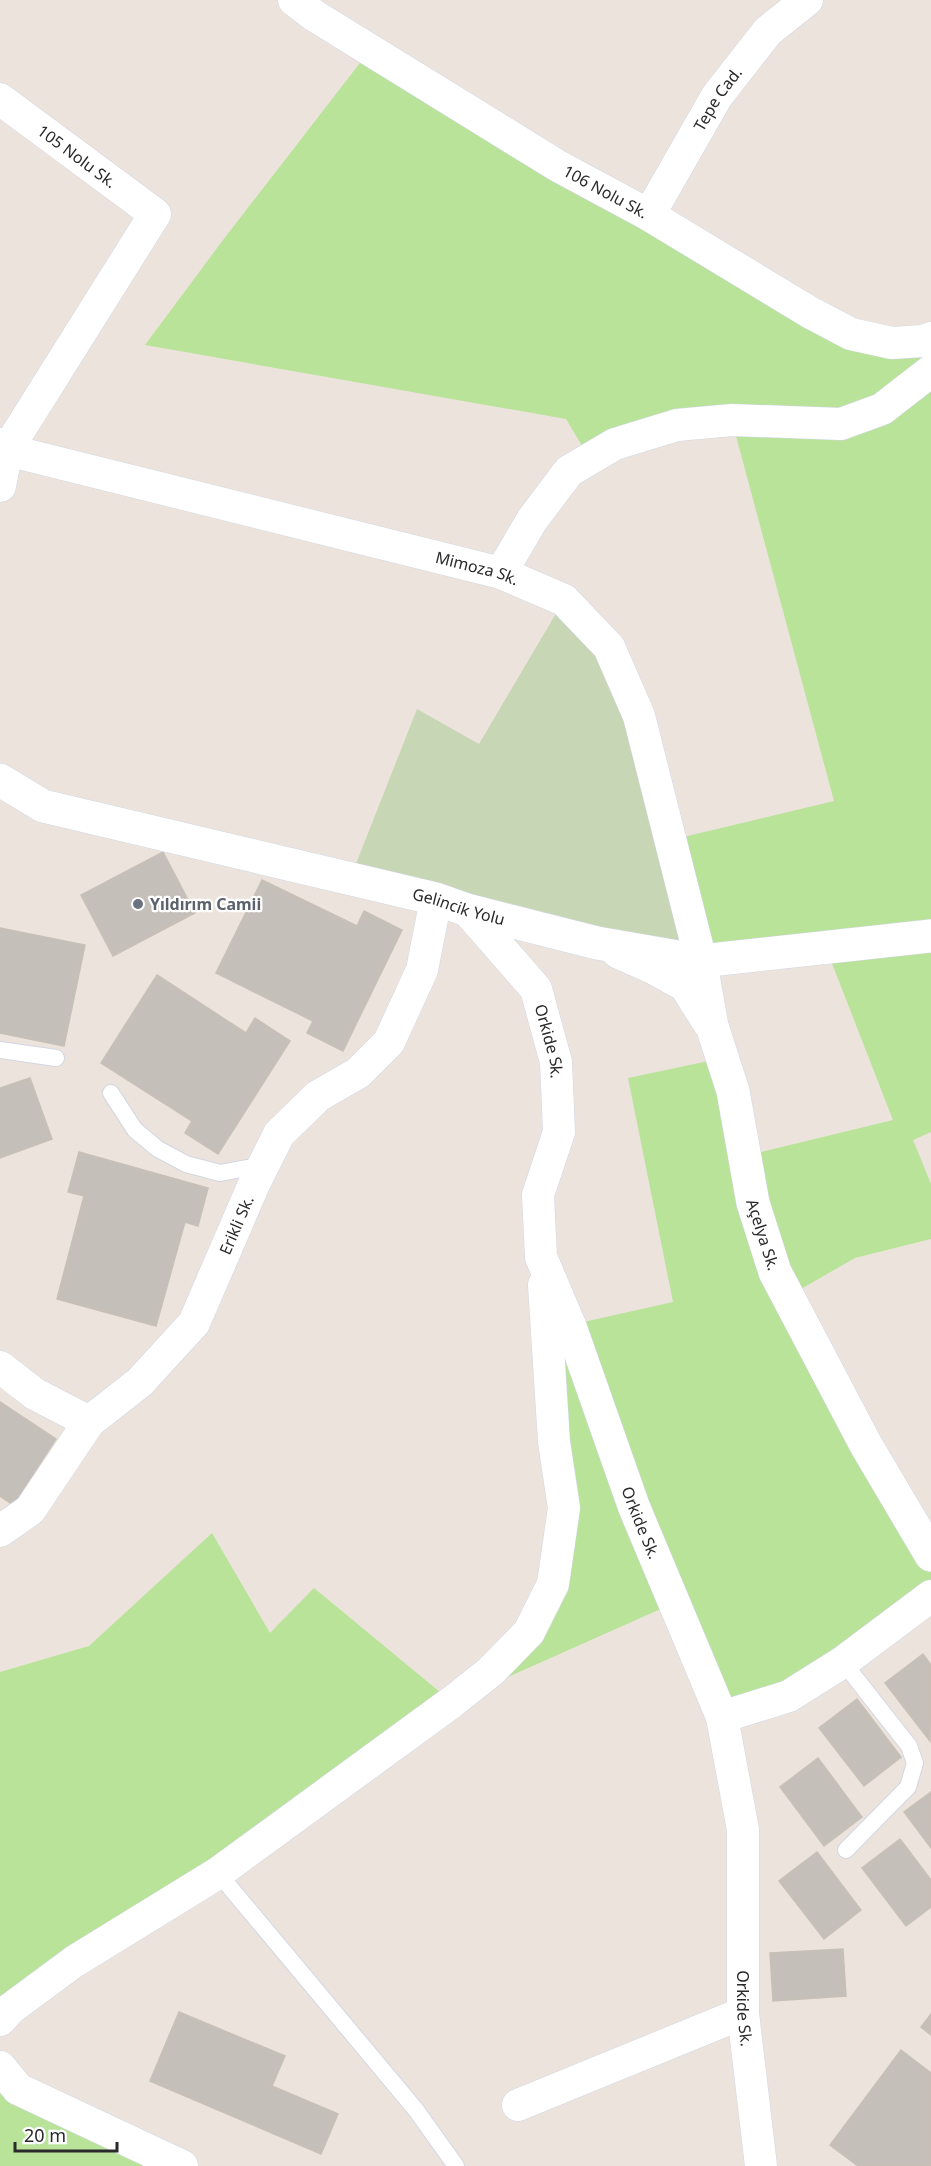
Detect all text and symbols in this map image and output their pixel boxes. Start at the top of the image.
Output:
street label: Tepe Cad. [688,62,747,135]
street label: 105 Nolu Sk. [33,120,121,193]
street label: 106 Nolu Sk. [559,160,652,223]
street label: Mimoza Sk. [433,546,522,590]
street label: Gelincik Yolu [410,883,507,930]
place label: Yıldırım Camii [150,893,261,915]
marker: Yıldırım Camii [131,897,145,911]
street label: Orkide Sk. [530,1001,568,1079]
street label: Erikli Sk. [214,1192,259,1258]
street label: Açelya Sk. [741,1196,785,1273]
street label: Orkide Sk. [617,1483,666,1562]
street label: Orkide Sk. [732,1970,758,2048]
scale bar [15,2115,117,2153]
text: 20 m [24,2123,66,2147]

